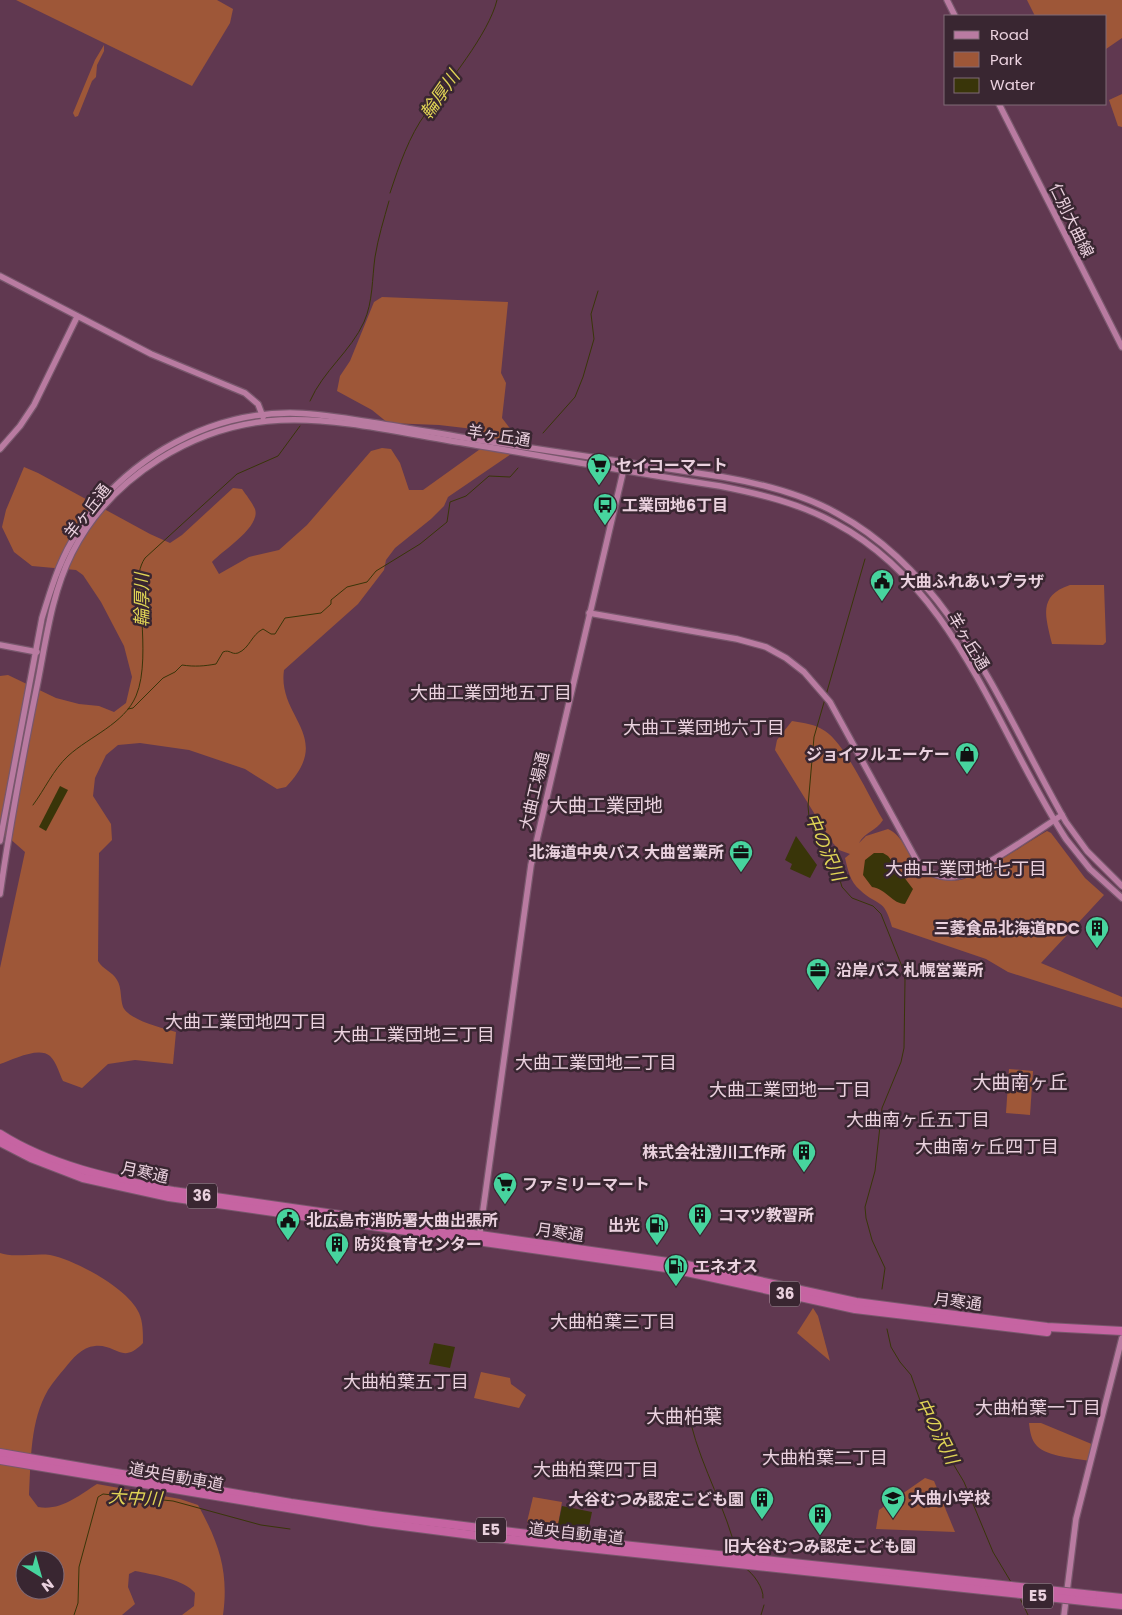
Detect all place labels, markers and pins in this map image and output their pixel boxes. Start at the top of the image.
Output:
supermarket icon: セイコーマート [586,452,612,486]
place label: セイコーマート [616,454,728,477]
bus stop icon: 工業団地6丁目 [592,492,618,526]
place label: 工業団地6丁目 [622,494,728,517]
public building icon: 大曲ふれあいプラザ [869,568,895,602]
place label: 大曲ふれあいプラザ [900,570,1044,593]
shop icon: ジョイフルエーケー [954,741,980,775]
place label: ジョイフルエーケー [806,743,950,766]
office icon: 北海道中央バス 大曲営業所 [728,839,754,873]
place label: 北海道中央バス 大曲営業所 [529,841,724,864]
building icon: 三菱食品北海道RDC [1084,915,1110,949]
place label: 三菱食品北海道RDC [934,917,1080,940]
office icon: 沿岸バス 札幌営業所 [805,957,831,991]
place label: 沿岸バス 札幌営業所 [836,959,983,982]
building icon: 株式会社澄川工作所 [791,1139,817,1173]
place label: 株式会社澄川工作所 [642,1141,786,1164]
supermarket icon: ファミリーマート [492,1171,518,1205]
place label: ファミリーマート [522,1173,650,1196]
building icon: コマツ教習所 [687,1202,713,1236]
place label: コマツ教習所 [718,1204,814,1227]
public building icon: 北広島市消防署大曲出張所 [275,1207,301,1241]
place label: 北広島市消防署大曲出張所 [306,1209,498,1232]
fuel station icon: 出光 [644,1212,670,1246]
place label: 出光 [608,1214,640,1237]
building icon: 防災食育センター [324,1231,350,1265]
place label: 防災食育センター [354,1233,482,1256]
fuel station icon: エネオス [663,1253,689,1287]
place label: エネオス [694,1255,758,1278]
school or university icon: 大曲小学校 [880,1485,906,1519]
building icon: 大谷むつみ認定こども園 [749,1486,775,1520]
place label: 大曲小学校 [910,1487,990,1510]
place label: 大谷むつみ認定こども園 [568,1488,744,1511]
building icon: 旧大谷むつみ認定こども園 [807,1502,833,1536]
place label: 旧大谷むつみ認定こども園 [724,1535,916,1558]

